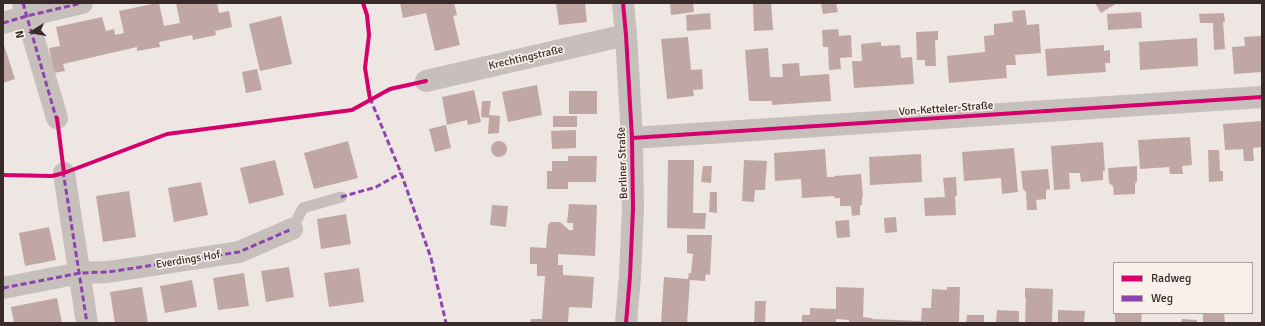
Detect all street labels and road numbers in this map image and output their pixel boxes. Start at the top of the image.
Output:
street label: Krechtingstraße [487,43,565,73]
street label: Von-Ketteler-Straße [898,99,994,119]
street label: Berliner Straße [615,127,631,199]
street label: Everdings Hof [155,248,221,272]

